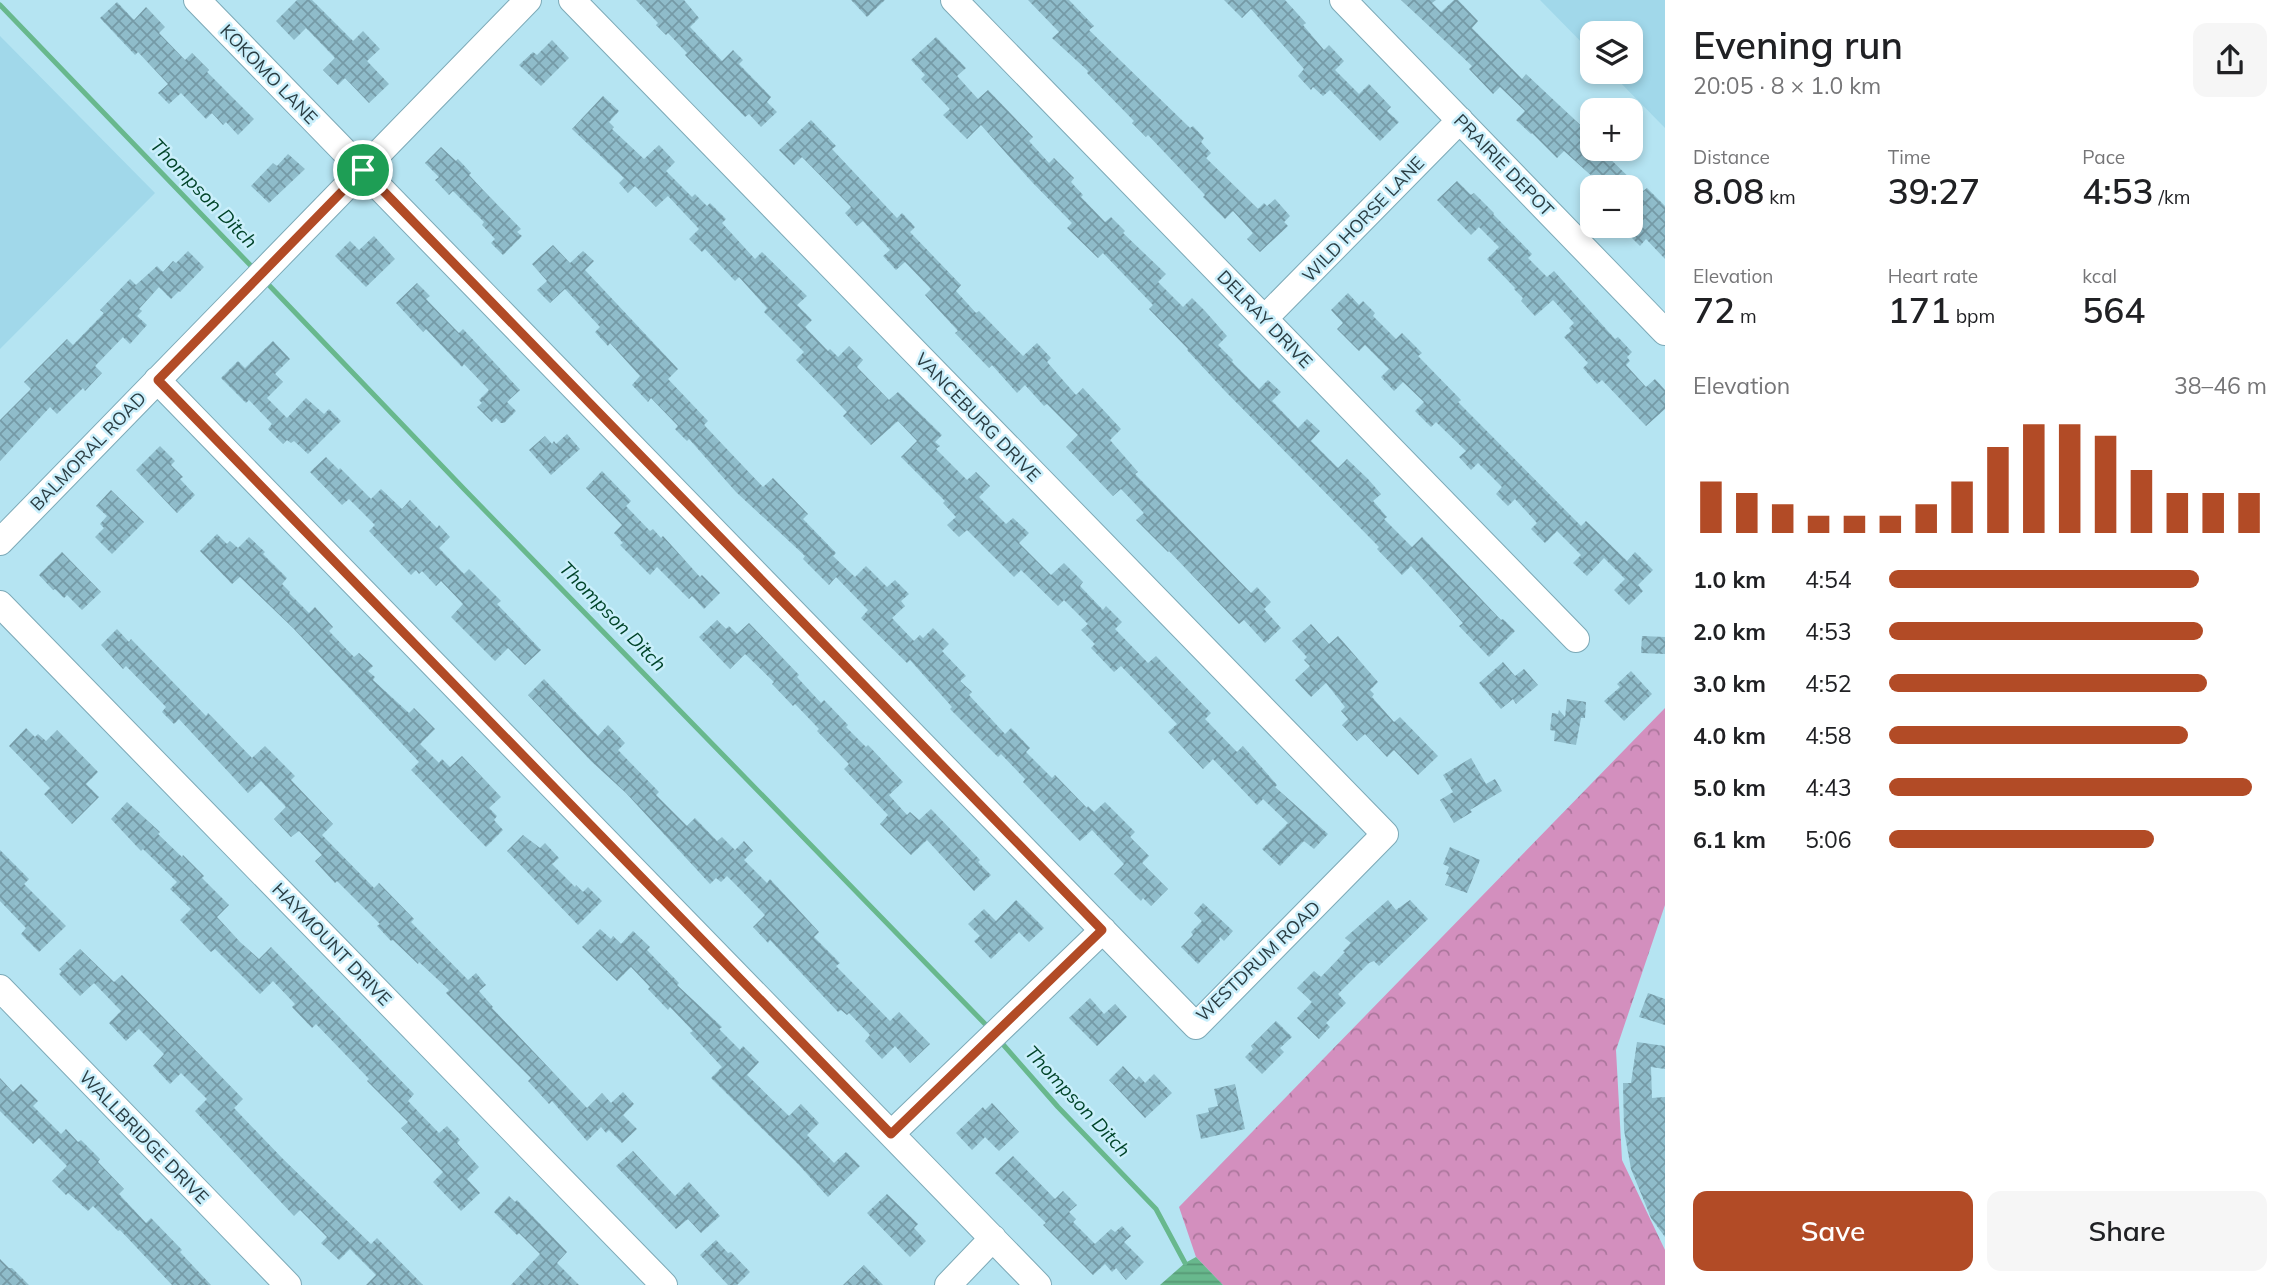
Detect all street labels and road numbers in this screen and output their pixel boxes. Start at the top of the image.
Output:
street label: KOKOMO LANE [215,19,323,129]
street label: PRAIRIE DEPOT [1449,109,1559,221]
street label: WILD HORSE LANE [1297,151,1429,287]
street label: DELRAY DRIVE [1212,265,1318,373]
street label: VANCEBURG DRIVE [911,348,1045,486]
street label: BALMORAL ROAD [25,386,151,516]
street label: HAYMOUNT DRIVE [267,878,397,1010]
street label: WESTDRUM ROAD [1191,896,1325,1026]
street label: WALLBRIDGE DRIVE [74,1065,214,1209]

